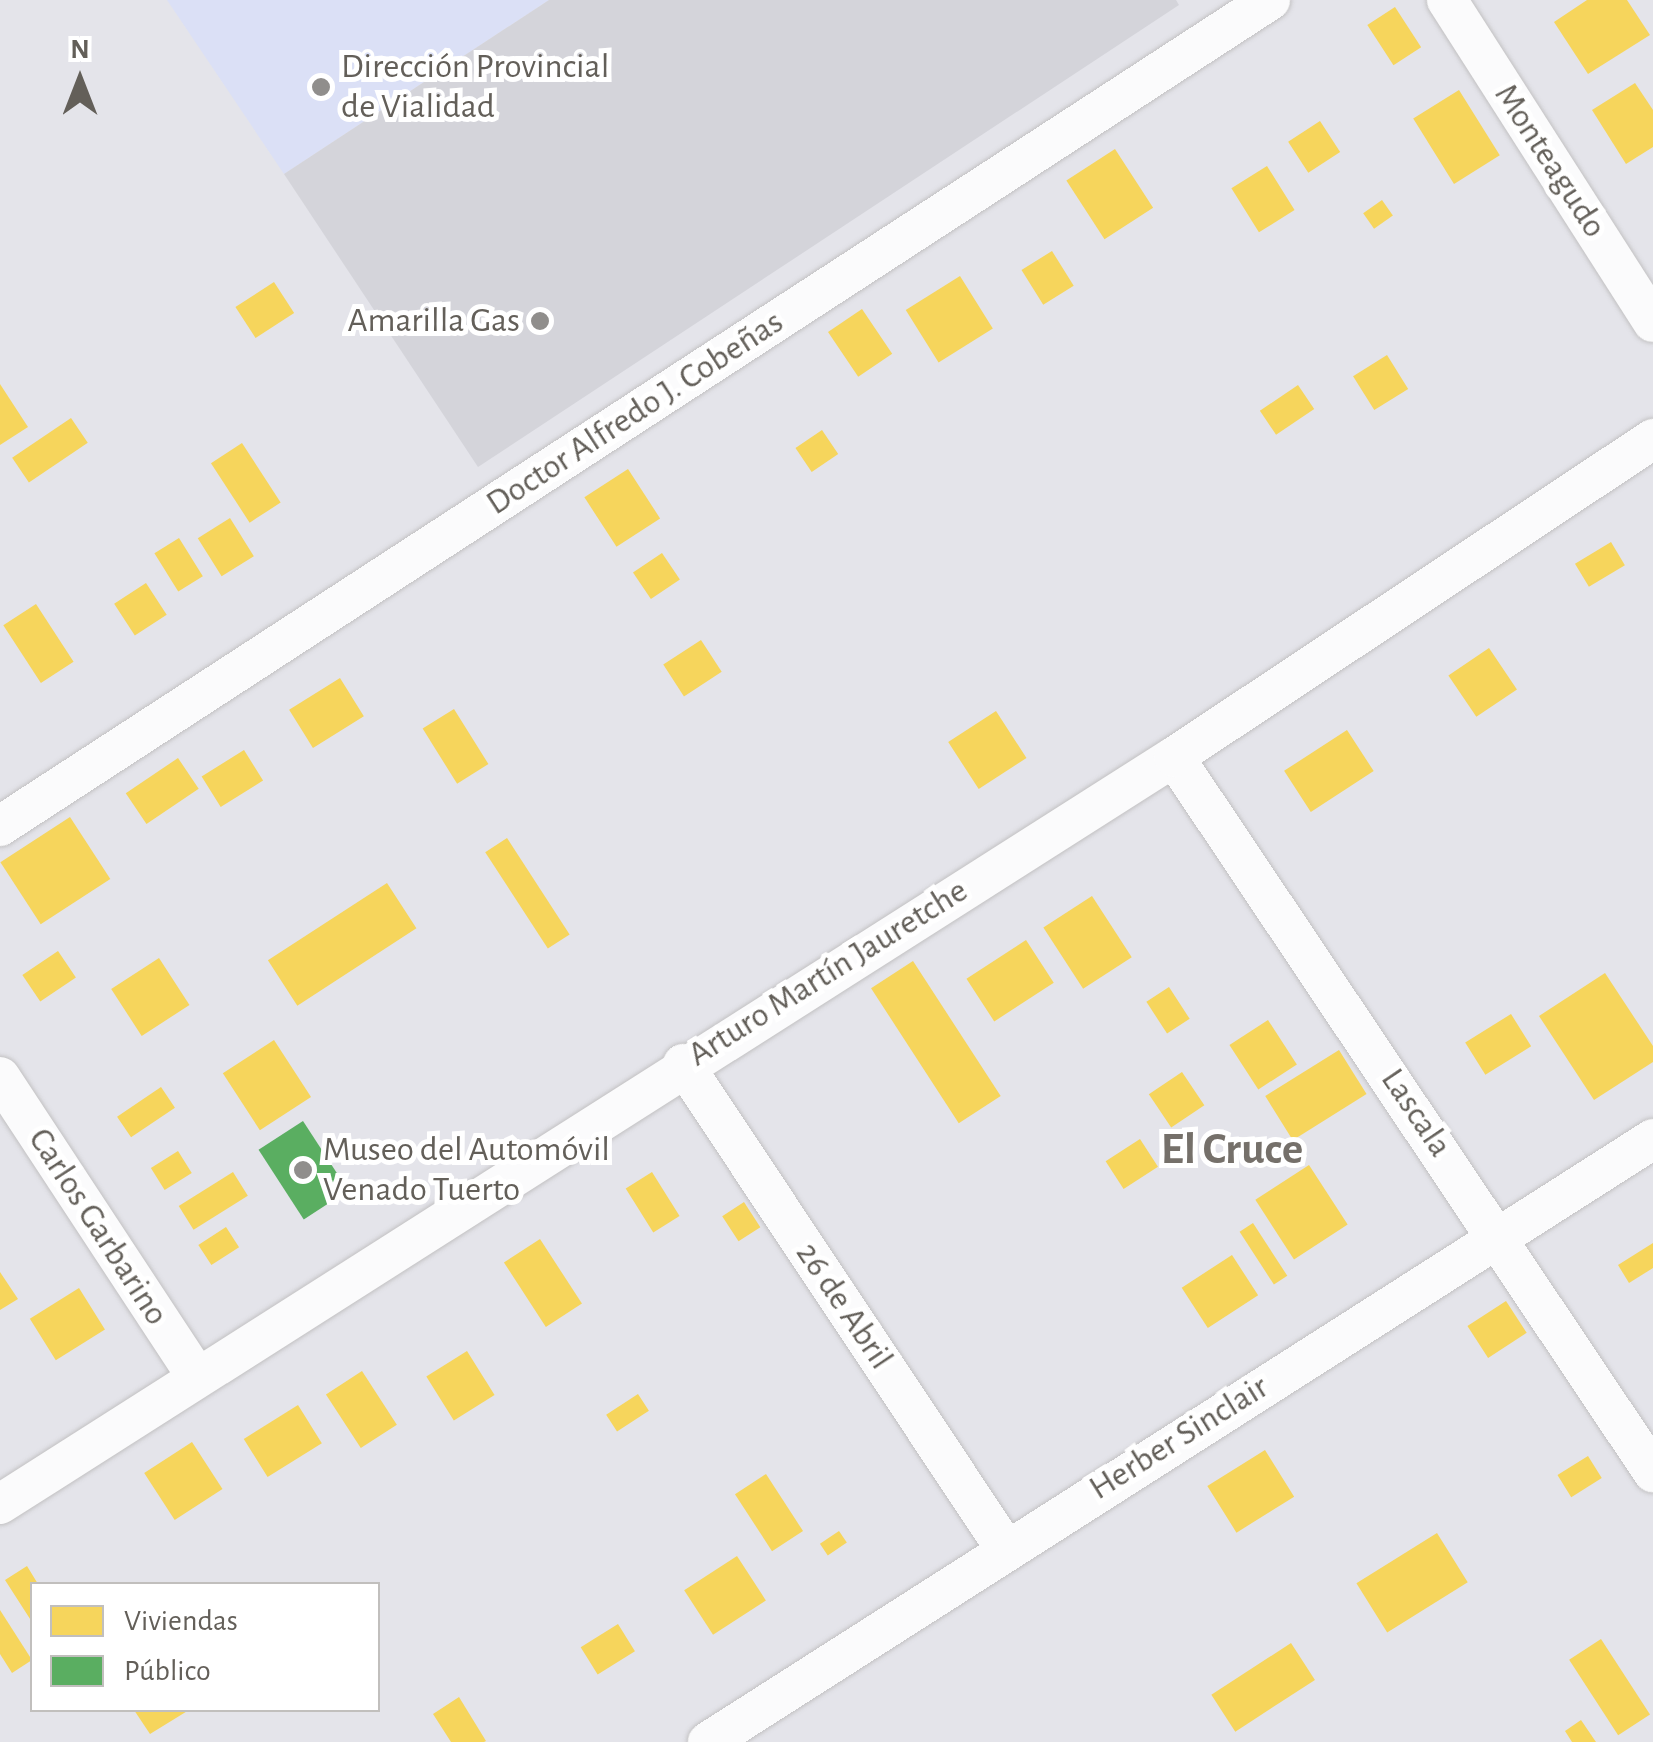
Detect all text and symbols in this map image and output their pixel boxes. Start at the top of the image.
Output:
north arrow [30,30,130,130]
text: N [70,36,90,64]
place label: Dirección Provincial de Vialidad [341,46,609,128]
marker: Dirección Provincial de Vialidad [310,76,332,98]
street label: Monteagudo [1485,76,1615,246]
place label: Amarilla Gas [348,300,520,342]
street label: Doctor Alfredo J. Cobeñas [479,301,791,525]
marker: Amarilla Gas [529,310,551,332]
street label: Arturo Martín Jauretche [680,870,976,1076]
street label: Lascala [1371,1061,1461,1165]
street label: Carlos Garbarino [19,1121,177,1333]
district label: El Cruce [1161,1123,1303,1177]
place label: Museo del Automóvil Venado Tuerto [323,1129,610,1211]
marker: Museo del Automóvil Venado Tuerto [292,1159,314,1181]
street label: 26 de Abril [786,1234,902,1378]
street label: Herber Sinclair [1082,1366,1276,1510]
legend [30,1582,380,1712]
text: Viviendas [124,1606,238,1636]
text: Público [124,1656,211,1686]

